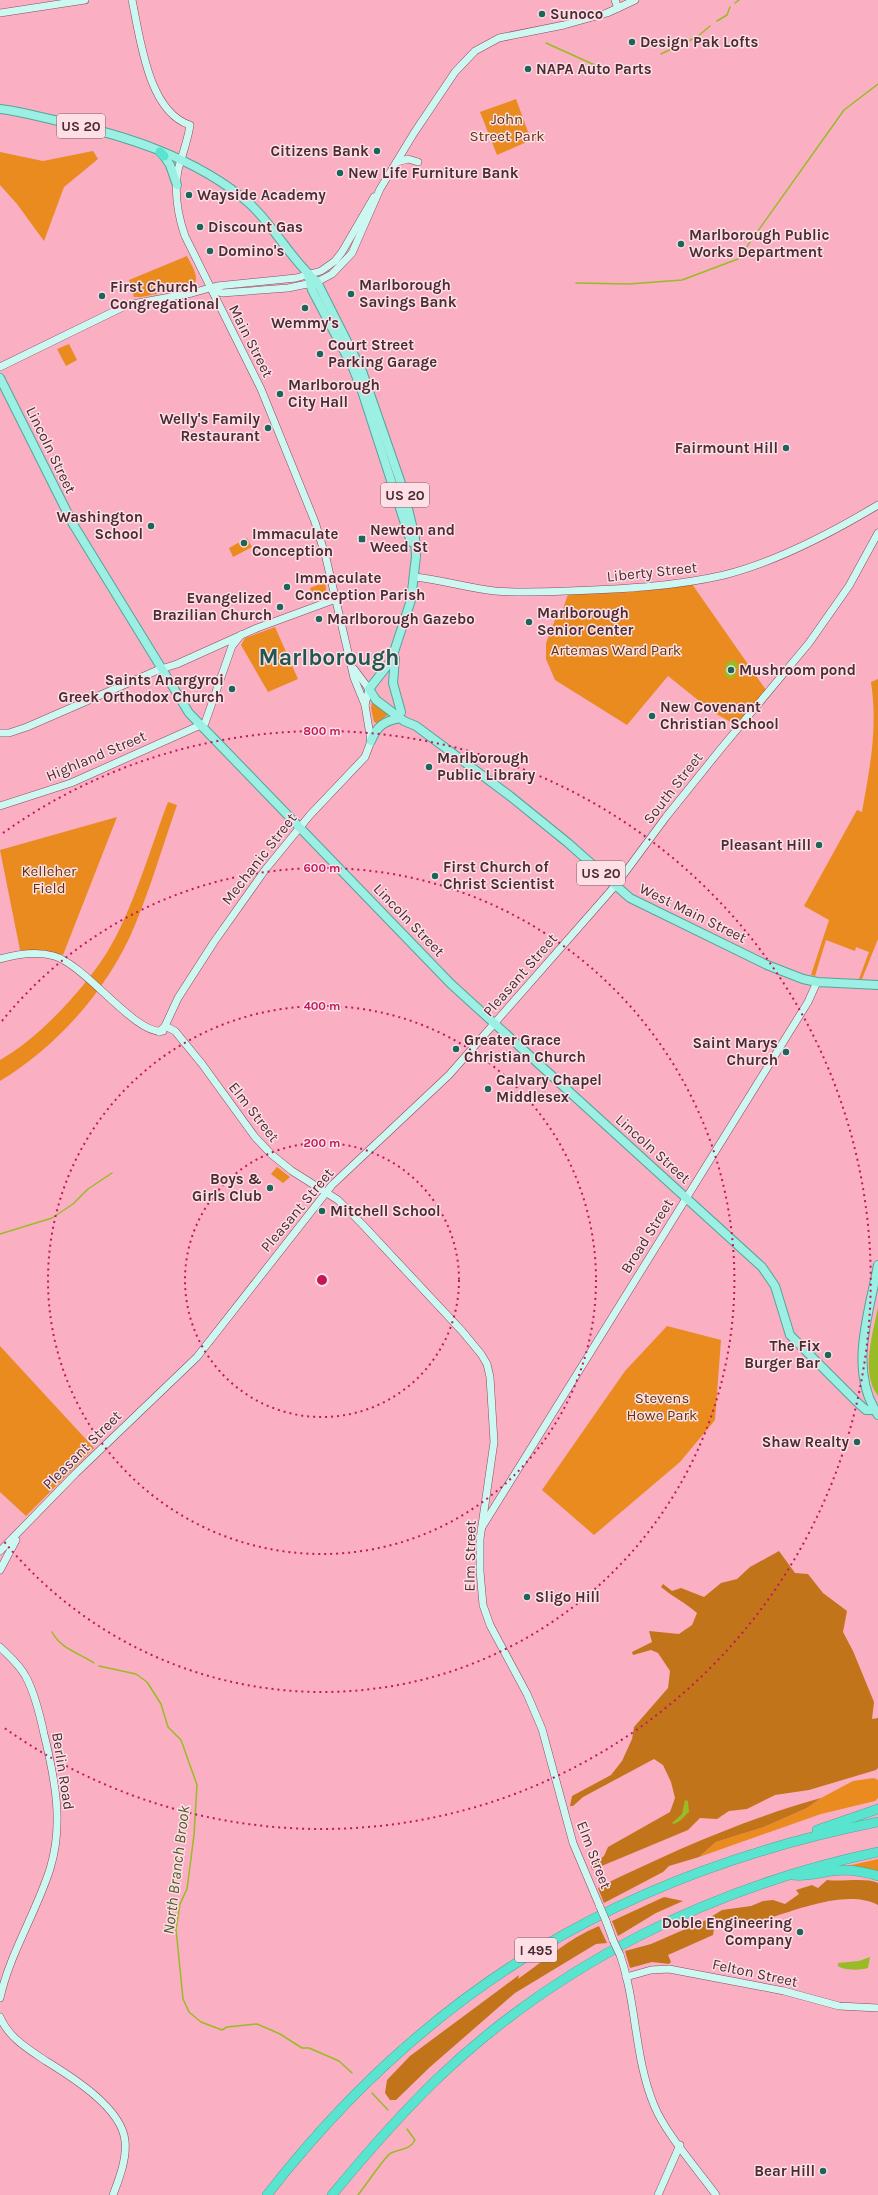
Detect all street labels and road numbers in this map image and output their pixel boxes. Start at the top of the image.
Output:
road number: US 20 [57,114,105,138]
street label: Main Street [225,302,277,381]
street label: Lincoln Street [22,404,80,497]
road number: US 20 [381,483,429,507]
street label: Liberty Street [606,558,698,586]
street label: Highland Street [43,727,149,785]
street label: South Street [640,748,707,827]
street label: Mechanic Street [218,809,301,908]
road number: US 20 [577,861,625,885]
street label: West Main Street [636,879,750,947]
street label: Lincoln Street [370,880,449,960]
street label: Pleasant Street [479,930,561,1020]
street label: Elm Street [225,1078,283,1146]
street label: Lincoln Street [612,1111,694,1188]
street label: Pleasant Street [257,1164,338,1256]
street label: Broad Street [617,1195,677,1277]
street label: Pleasant Street [39,1407,125,1493]
street label: Elm Street [460,1520,480,1592]
street label: Berlin Road [48,1731,78,1811]
street label: Elm Street [573,1818,615,1892]
road number: I 495 [515,1938,557,1962]
street label: Felton Street [711,1955,800,1991]

